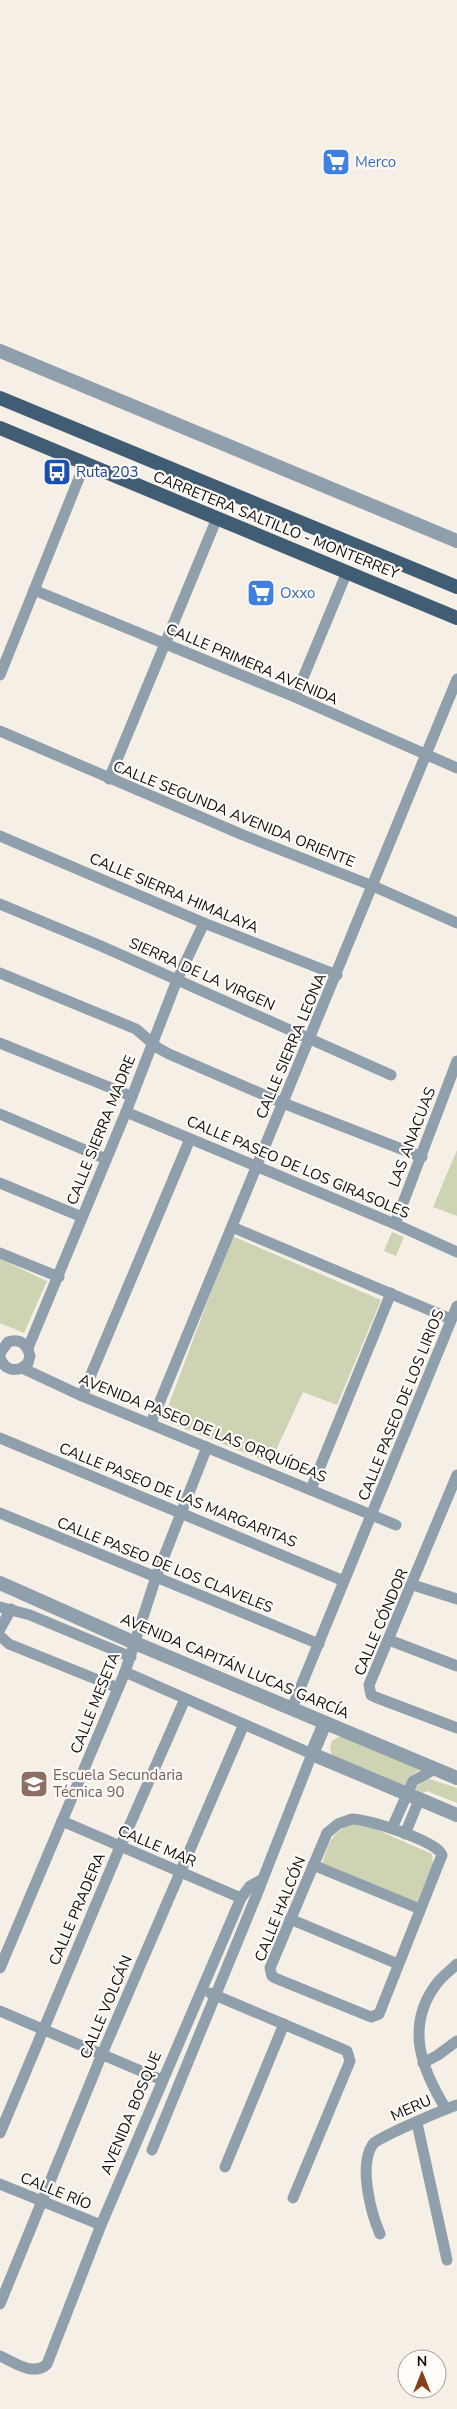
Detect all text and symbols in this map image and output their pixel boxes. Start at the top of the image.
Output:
supermarket icon: Merco [321,147,351,177]
place label: Merco [355,152,396,172]
bus stop icon: Ruta 203 [42,457,72,487]
place label: Ruta 203 [76,462,139,482]
street label: CARRETERA SALTILLO - MONTERREY [150,466,403,584]
supermarket icon: Oxxo [246,578,276,608]
place label: Oxxo [280,583,315,603]
street label: CALLE PRIMERA AVENIDA [163,619,341,709]
street label: CALLE SEGUNDA AVENIDA ORIENTE [110,756,358,872]
street label: CALLE SIERRA HIMALAYA [86,848,262,938]
street label: SIERRA DE LA VIRGEN [126,933,278,1015]
street label: CALLE SIERRA LEONA [251,970,331,1122]
street label: CALLE SIERRA MADRE [62,1052,140,1208]
street label: LAS ANACUAS [384,1084,440,1190]
street label: CALLE PASEO DE LOS GIRASOLES [184,1111,412,1223]
street label: CALLE PASEO DE LOS LIRIOS [353,1306,449,1504]
street label: AVENIDA PASEO DE LAS ORQUÍDEAS [76,1369,330,1487]
street label: CALLE PASEO DE LAS MARGARITAS [56,1438,300,1552]
street label: CALLE PASEO DE LOS CLAVELES [54,1512,276,1618]
street label: CALLE CÓNDOR [348,1565,413,1679]
street label: AVENIDA CAPITÁN LUCAS GARCÍA [117,1609,353,1723]
street label: CALLE MESETA [66,1649,124,1757]
place label: Escuela Secundaria Técnica 90 [53,1765,183,1802]
school or university icon: Escuela Secundaria Técnica 90 [19,1769,49,1799]
street label: CALLE MAR [115,1820,199,1872]
street label: CALLE PRADERA [44,1850,110,1968]
street label: CALLE HALCÓN [249,1853,310,1965]
street label: CALLE VOLCÁN [75,1952,137,2062]
street label: AVENIDA BOSQUE [96,2048,166,2178]
street label: MERU [388,2090,434,2126]
street label: CALLE RÍO [17,2168,95,2214]
north arrow [397,2349,447,2399]
text: N [417,2352,427,2371]

